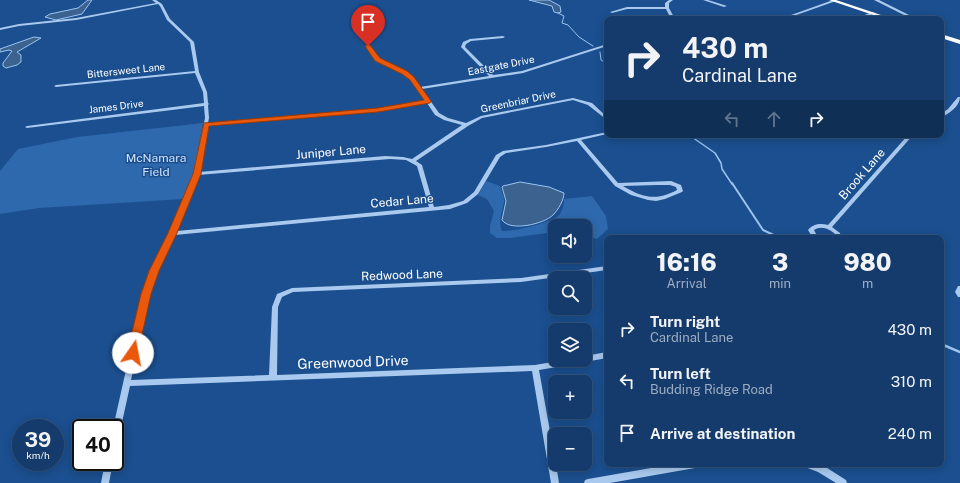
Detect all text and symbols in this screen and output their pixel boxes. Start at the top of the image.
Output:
pin [351,5,385,46]
icon: arrive [357,11,379,33]
text: 430 m [682,31,768,64]
icon: right [616,32,668,84]
street label: Eastgate Drive [467,53,536,77]
street label: Bittersweet Lane [86,60,166,80]
text: Cardinal Lane [682,65,797,86]
street label: Greenbriar Drive [479,87,557,115]
street label: James Drive [88,97,144,115]
icon: left [721,108,743,130]
icon: ahead [763,108,785,130]
icon: right [805,108,827,130]
street label: Juniper Lane [295,142,367,162]
street label: Brook Lane [836,146,888,202]
park label: McNamara Field [126,151,186,179]
street label: Cedar Lane [370,191,434,211]
map controls [548,219,592,471]
button: sound [548,219,592,263]
text: 16:16 [656,248,717,276]
text: 3 [772,248,788,276]
text: 980 [843,248,892,276]
street label: Redwood Lane [361,267,443,283]
button: search [548,271,592,315]
text: Arrival [666,276,707,291]
text: min [769,276,791,291]
text: m [862,276,873,291]
text: Turn right [650,313,720,330]
icon: right [616,318,638,340]
text: 430 m [887,321,932,338]
button: layers [548,323,592,367]
text: Cardinal Lane [650,330,733,345]
position arrow [112,332,154,374]
street label: Greenwood Drive [297,352,409,372]
text: Turn left [650,365,711,382]
icon: left [616,370,638,392]
text: 310 m [891,373,932,390]
button: + [548,375,592,419]
text: Budding Ridge Road [650,382,773,397]
speed limit sign: 40 [72,419,124,471]
icon: arrive [616,422,638,444]
text: Arrive at destination [650,425,795,442]
text: 240 m [888,425,932,442]
button: − [548,427,592,471]
text: 39 [25,428,51,452]
text: km/h [26,449,50,461]

